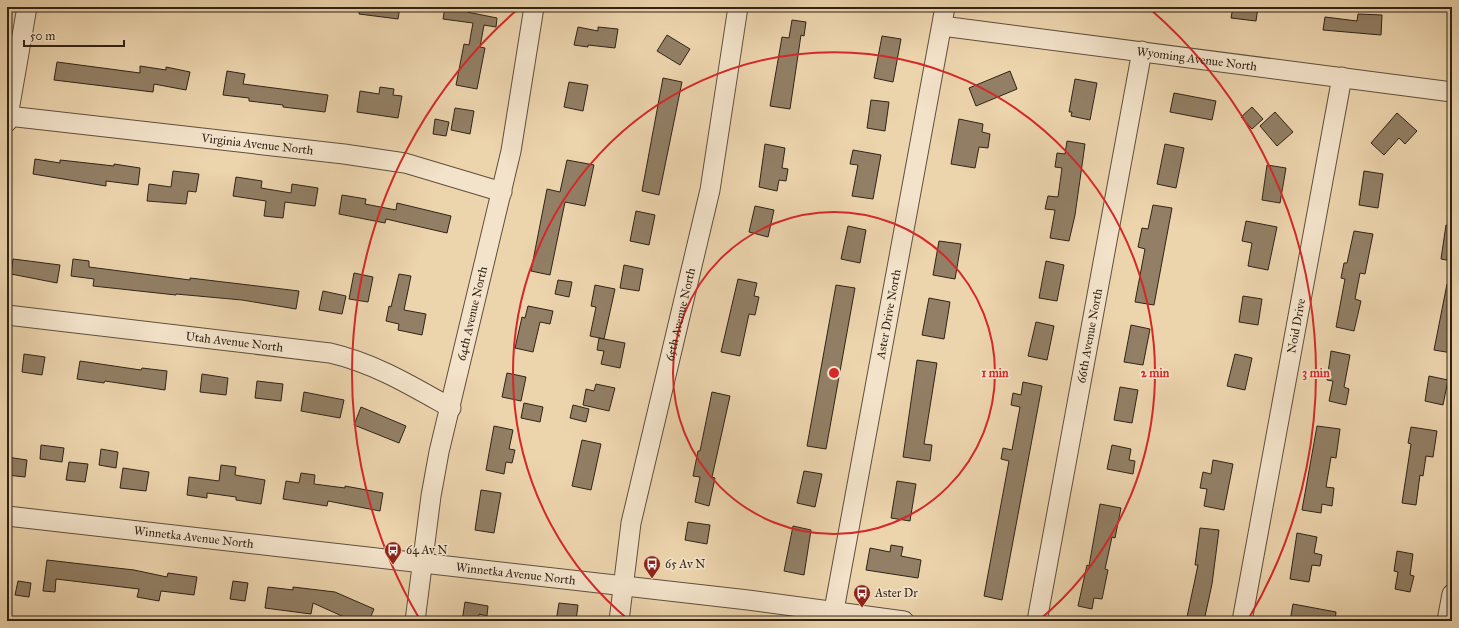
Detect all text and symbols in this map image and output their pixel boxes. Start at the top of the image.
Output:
scale bar [24,22,124,48]
text: 50 m [30,29,55,43]
street label: Wyoming Avenue North [1136,44,1258,74]
street label: Virginia Avenue North [200,131,315,158]
street label: 64th Avenue North [454,265,490,362]
street label: 65th Avenue North [663,266,698,363]
street label: Aster Drive North [873,268,904,361]
street label: 66th Avenue North [1074,287,1105,384]
street label: Noid Drive [1284,297,1308,355]
street label: Utah Avenue North [185,329,284,354]
centre of rings [827,366,841,380]
text: 1 min [981,366,1009,380]
text: 2 min [1141,366,1170,380]
text: 3 min [1302,366,1330,381]
street label: Winnetka Avenue North [133,523,255,551]
bus stop icon: 64 Av N [383,540,403,565]
place label: 64 Av N [406,543,448,557]
bus stop icon: 65 Av N [642,554,662,579]
place label: 65 Av N [665,557,705,571]
street label: Winnetka Avenue North [455,560,577,587]
bus stop icon: Aster Dr [852,583,872,608]
place label: Aster Dr [874,586,918,600]

